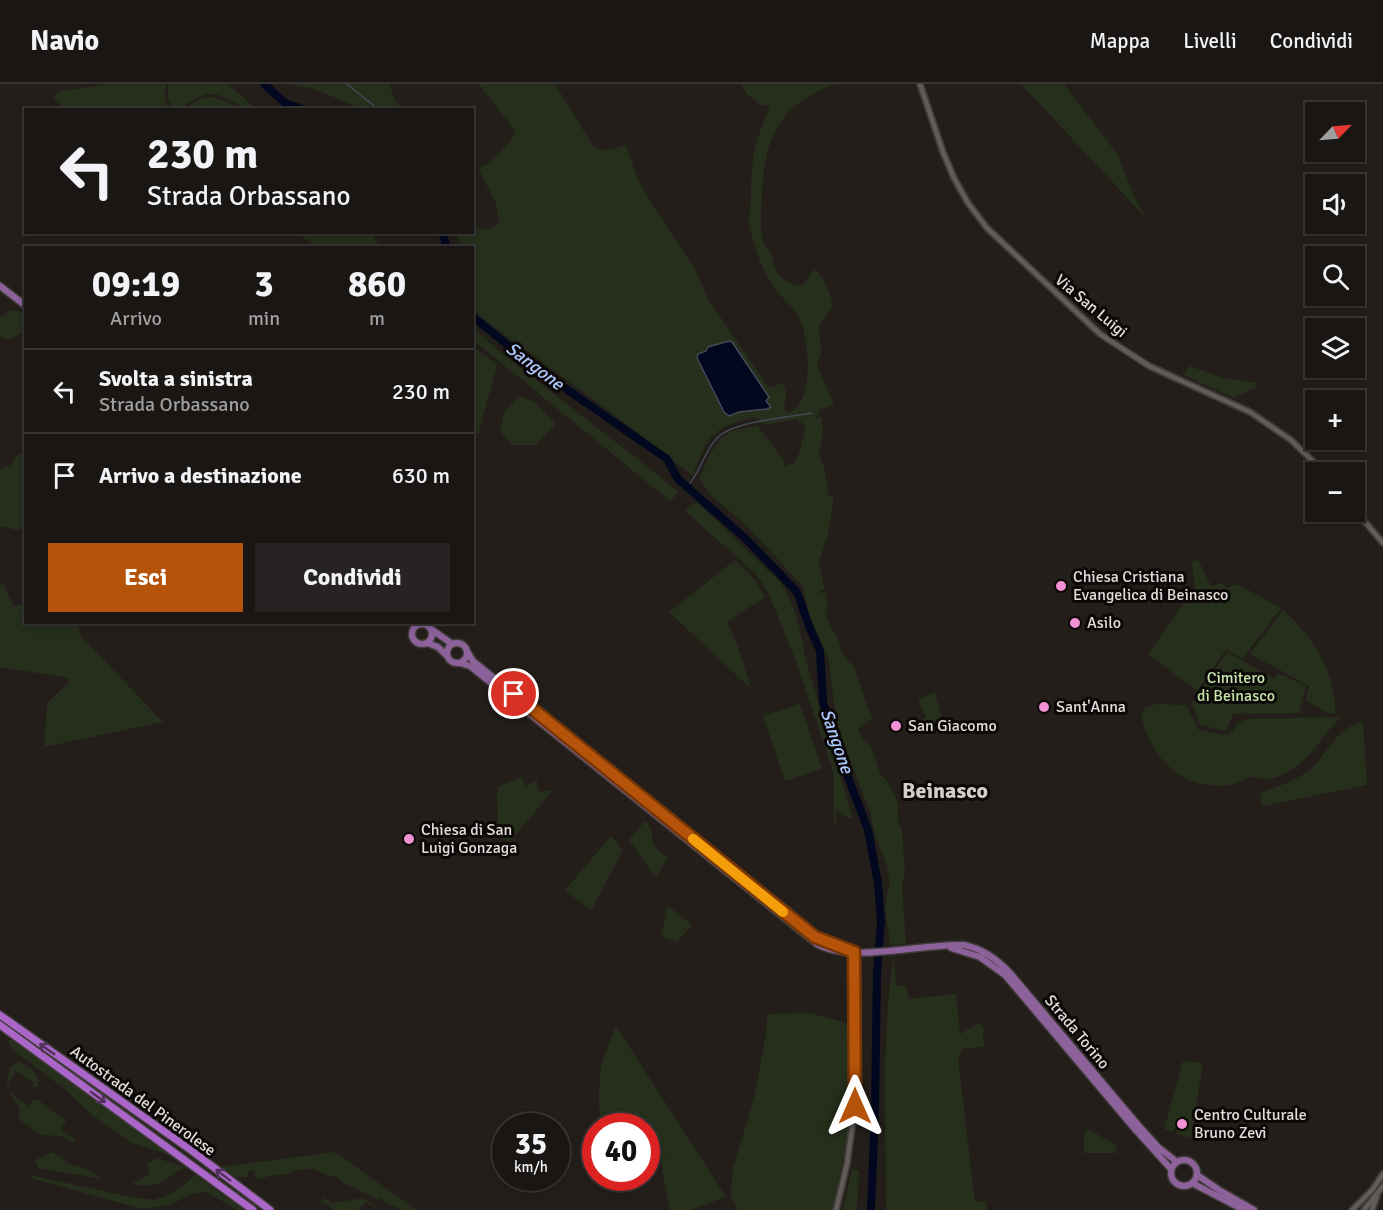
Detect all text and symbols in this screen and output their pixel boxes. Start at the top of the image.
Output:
text: Navio [30,24,99,58]
text: Mappa [1090,28,1150,54]
text: Livelli [1183,28,1237,54]
text: Condividi [1270,28,1353,54]
north arrow [1305,102,1365,162]
map controls [1305,102,1365,522]
text: 230 m [147,129,258,180]
icon: left [48,132,126,210]
button: sound [1305,174,1365,234]
text: Strada Orbassano [147,180,350,213]
button: search [1305,246,1365,306]
text: 09:19 [92,262,180,307]
text: 3 [254,262,274,307]
text: 860 [348,262,406,307]
street label: Via San Luigi [1051,270,1131,342]
text: Arrivo [110,306,162,331]
text: min [248,306,280,331]
text: m [369,306,385,331]
button: layers [1305,318,1365,378]
water label: Sangone [502,337,569,395]
text: Svolta a sinistra [99,365,253,392]
icon: left [48,375,81,408]
text: 230 m [392,378,450,405]
button: + [1305,390,1365,450]
text: Strada Orbassano [99,392,250,417]
icon: arrive [48,459,81,492]
text: Arrivo a destinazione [99,462,302,489]
text: 630 m [392,462,450,489]
button: − [1305,462,1365,522]
button: Esci [48,543,243,612]
button: Condividi [255,543,450,612]
place label: Chiesa Cristiana Evangelica di Beinasco [1073,567,1228,605]
marker: Chiesa Cristiana Evangelica di Beinasco [1054,579,1068,593]
place label: Asilo [1087,613,1121,633]
marker: Asilo [1068,616,1082,630]
pin [488,668,539,719]
park label: Cimitero di Beinasco [1197,668,1275,706]
icon: arrive [497,677,530,710]
place label: Sant'Anna [1056,697,1126,717]
marker: Sant'Anna [1037,700,1051,714]
water label: Sangone [816,706,859,777]
place label: San Giacomo [908,716,997,736]
marker: San Giacomo [889,719,903,733]
district label: Beinasco [902,777,988,804]
place label: Chiesa di San Luigi Gonzaga [421,820,517,858]
marker: Chiesa di San Luigi Gonzaga [402,832,416,846]
street label: Strada Torino [1040,991,1114,1073]
street label: Autostrada del Pinerolese [66,1041,220,1161]
one-way arrow [40,1043,56,1055]
position arrow [823,1074,887,1138]
one-way arrow [90,1091,106,1103]
place label: Centro Culturale Bruno Zevi [1194,1105,1307,1143]
speed limit sign: 40 [582,1113,660,1191]
marker: Centro Culturale Bruno Zevi [1175,1117,1189,1131]
text: 35 [515,1126,547,1163]
text: km/h [514,1158,548,1176]
one-way arrow [215,1169,231,1182]

